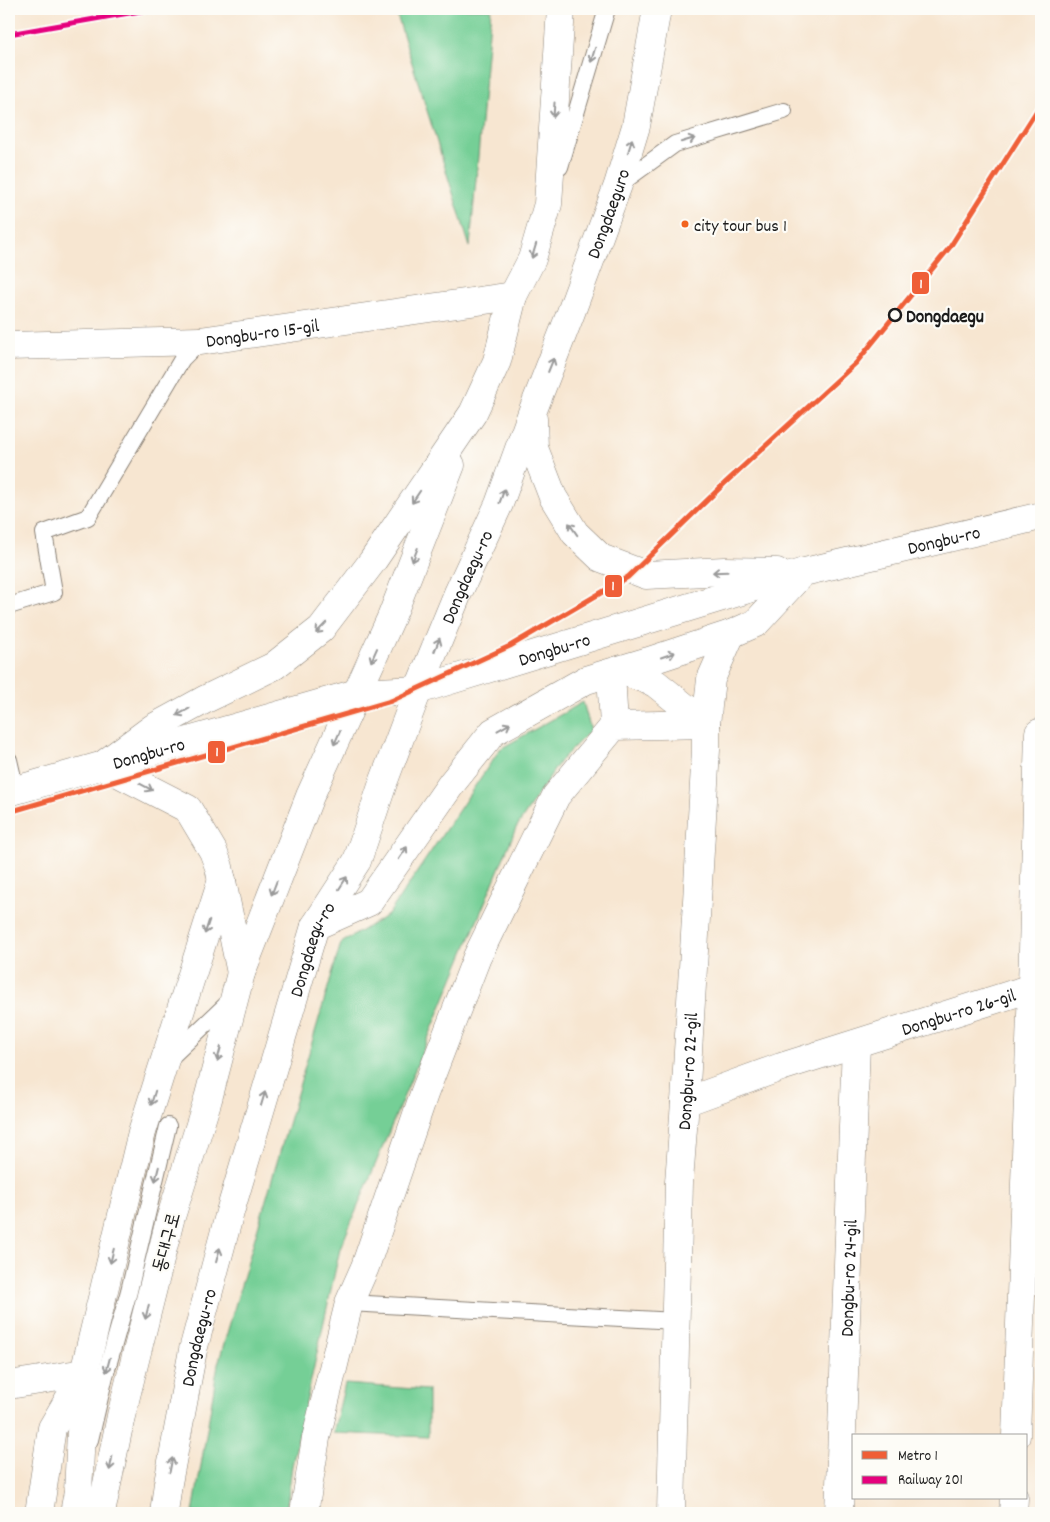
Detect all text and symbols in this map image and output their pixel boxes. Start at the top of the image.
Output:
one-way arrow [588,47,597,63]
one-way arrow [550,102,559,118]
one-way arrow [679,135,695,145]
one-way arrow [626,139,635,155]
street label: Dongdaeguro [582,166,639,263]
place label: city tour bus 1 [694,215,787,240]
marker: city tour bus 1 [680,219,690,229]
one-way arrow [529,243,538,258]
line badge: 1 [911,271,930,295]
text: 1 [919,275,923,295]
place label: Dongdaegu [906,305,984,332]
marker: Dongdaegu [888,308,902,322]
street label: Dongbu-ro 15-gil [204,314,322,357]
one-way arrow [546,358,556,373]
one-way arrow [411,489,421,503]
one-way arrow [498,489,507,504]
street label: Dongbu-ro [905,521,983,564]
one-way arrow [568,522,578,536]
street label: Dongdaegu-ro [437,527,502,629]
one-way arrow [409,547,419,562]
one-way arrow [712,567,728,576]
line badge: 1 [604,574,623,598]
text: 1 [611,577,615,597]
one-way arrow [315,622,327,635]
street label: Dongbu-ro [516,628,594,676]
one-way arrow [432,638,442,653]
one-way arrow [368,647,378,662]
one-way arrow [659,650,675,659]
one-way arrow [175,707,190,717]
one-way arrow [496,721,510,731]
one-way arrow [331,730,341,745]
street label: Dongbu-ro [110,733,189,779]
line badge: 1 [207,740,226,764]
text: 1 [215,743,219,763]
one-way arrow [139,782,154,792]
one-way arrow [398,846,408,860]
one-way arrow [338,876,349,890]
one-way arrow [269,880,278,895]
street label: Dongdaegu-ro [285,898,344,1001]
one-way arrow [202,918,211,934]
street label: Dongbu-ro 26-gil [899,984,1020,1045]
street label: Dongbu-ro 22-gil [673,1012,707,1131]
one-way arrow [214,1046,224,1062]
one-way arrow [148,1090,157,1106]
one-way arrow [259,1092,269,1108]
one-way arrow [152,1165,161,1181]
street label: 동대구로 [147,1210,189,1276]
street label: Dongbu-ro 24-gil [835,1219,867,1337]
one-way arrow [107,1247,116,1263]
one-way arrow [214,1248,223,1264]
street label: Dongdaegu-ro [176,1286,226,1389]
one-way arrow [142,1303,151,1319]
one-way arrow [103,1357,113,1373]
legend [852,1434,1028,1500]
text: Metro 1 [898,1446,938,1468]
one-way arrow [106,1455,116,1471]
one-way arrow [167,1458,176,1474]
text: Railway 201 [898,1470,963,1492]

